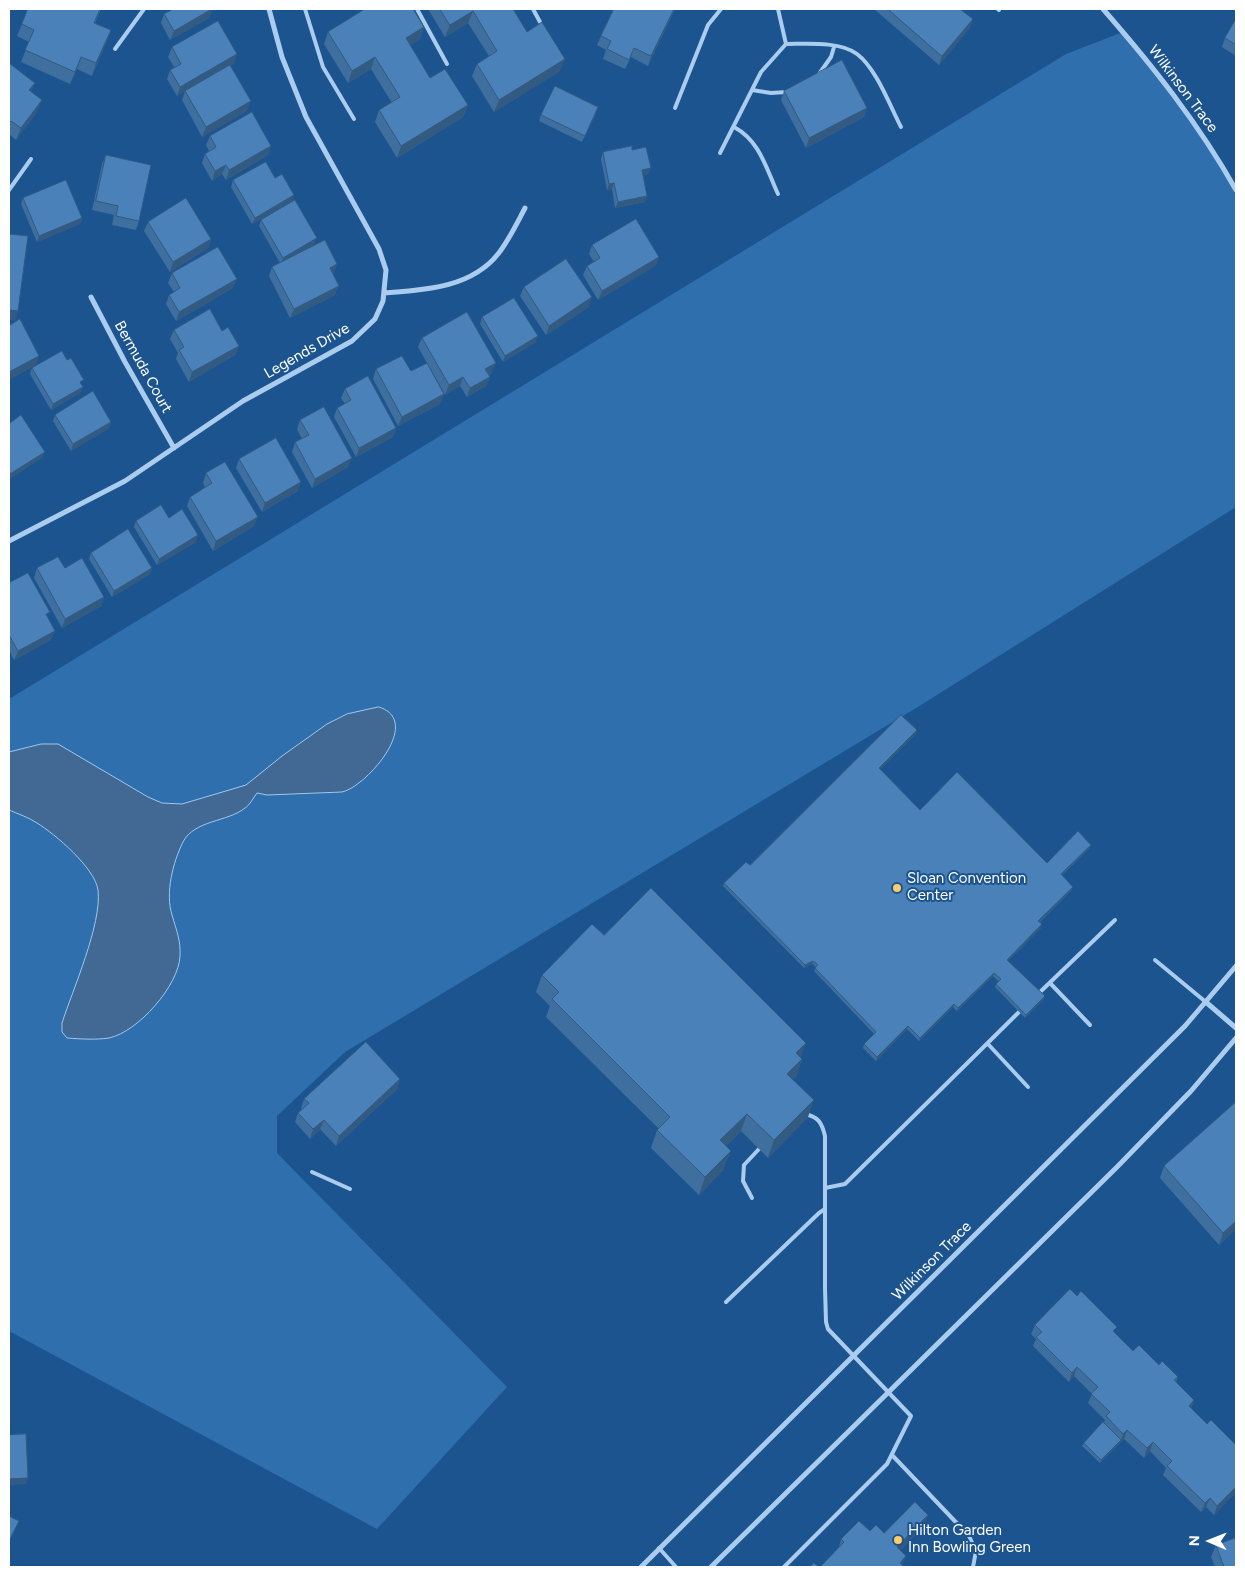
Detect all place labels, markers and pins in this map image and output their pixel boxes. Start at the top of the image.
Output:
place label: Sloan Convention Center [907,870,1026,905]
marker: Sloan Convention Center [891,882,903,894]
place label: Hilton Garden Inn Bowling Green [908,1522,1031,1557]
marker: Hilton Garden Inn Bowling Green [892,1534,904,1546]

